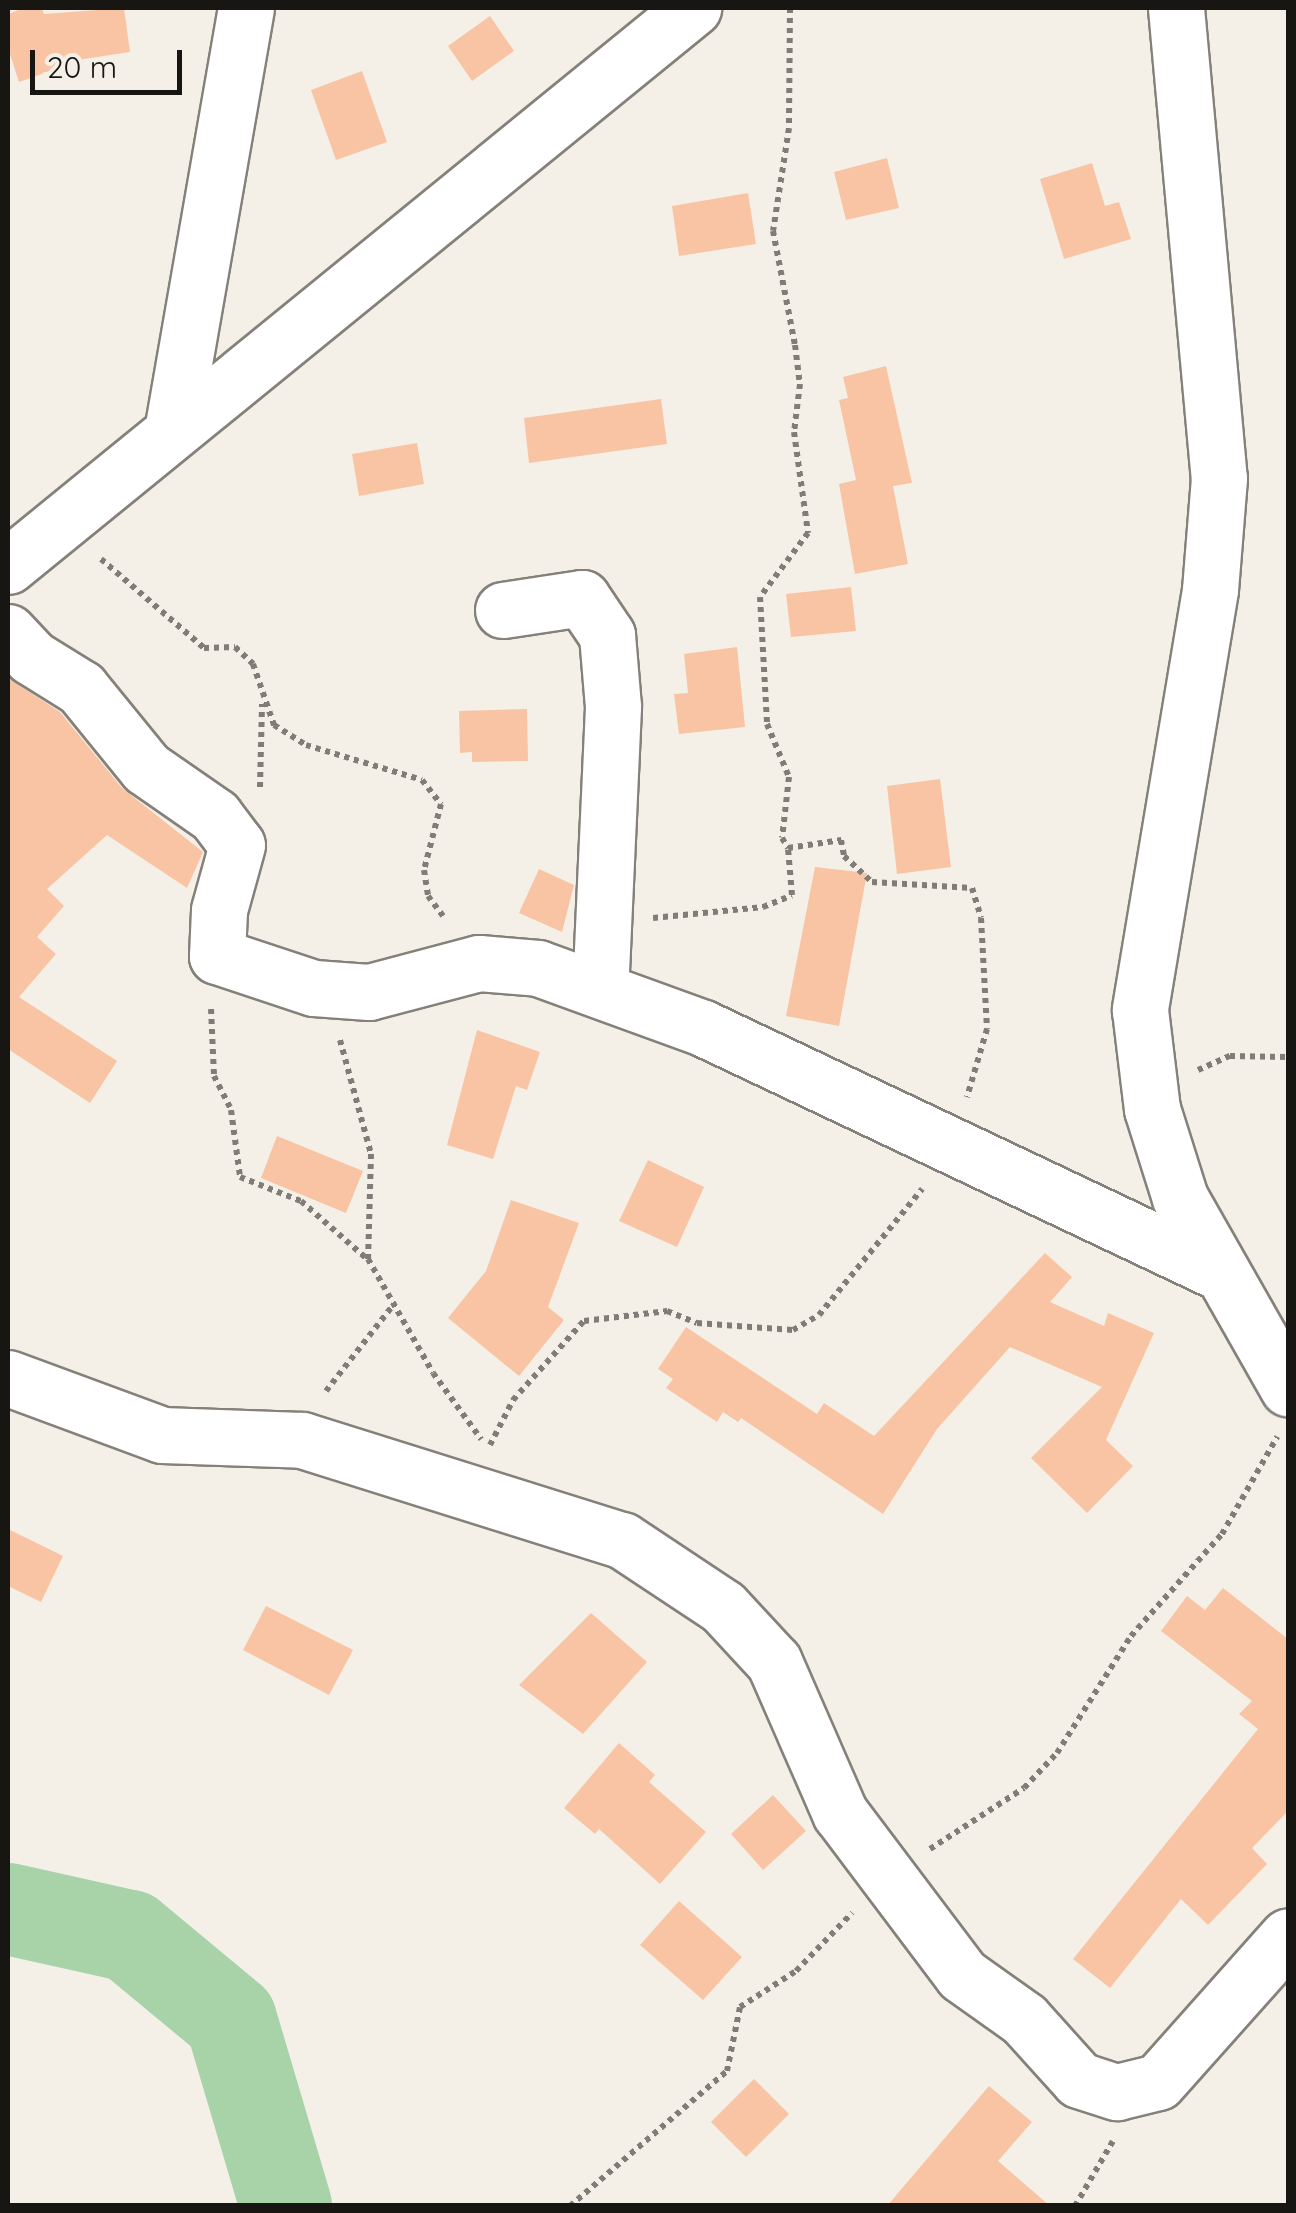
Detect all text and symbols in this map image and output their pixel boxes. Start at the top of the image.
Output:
scale bar [35,30,188,92]
text: 20 m [47,48,117,86]

